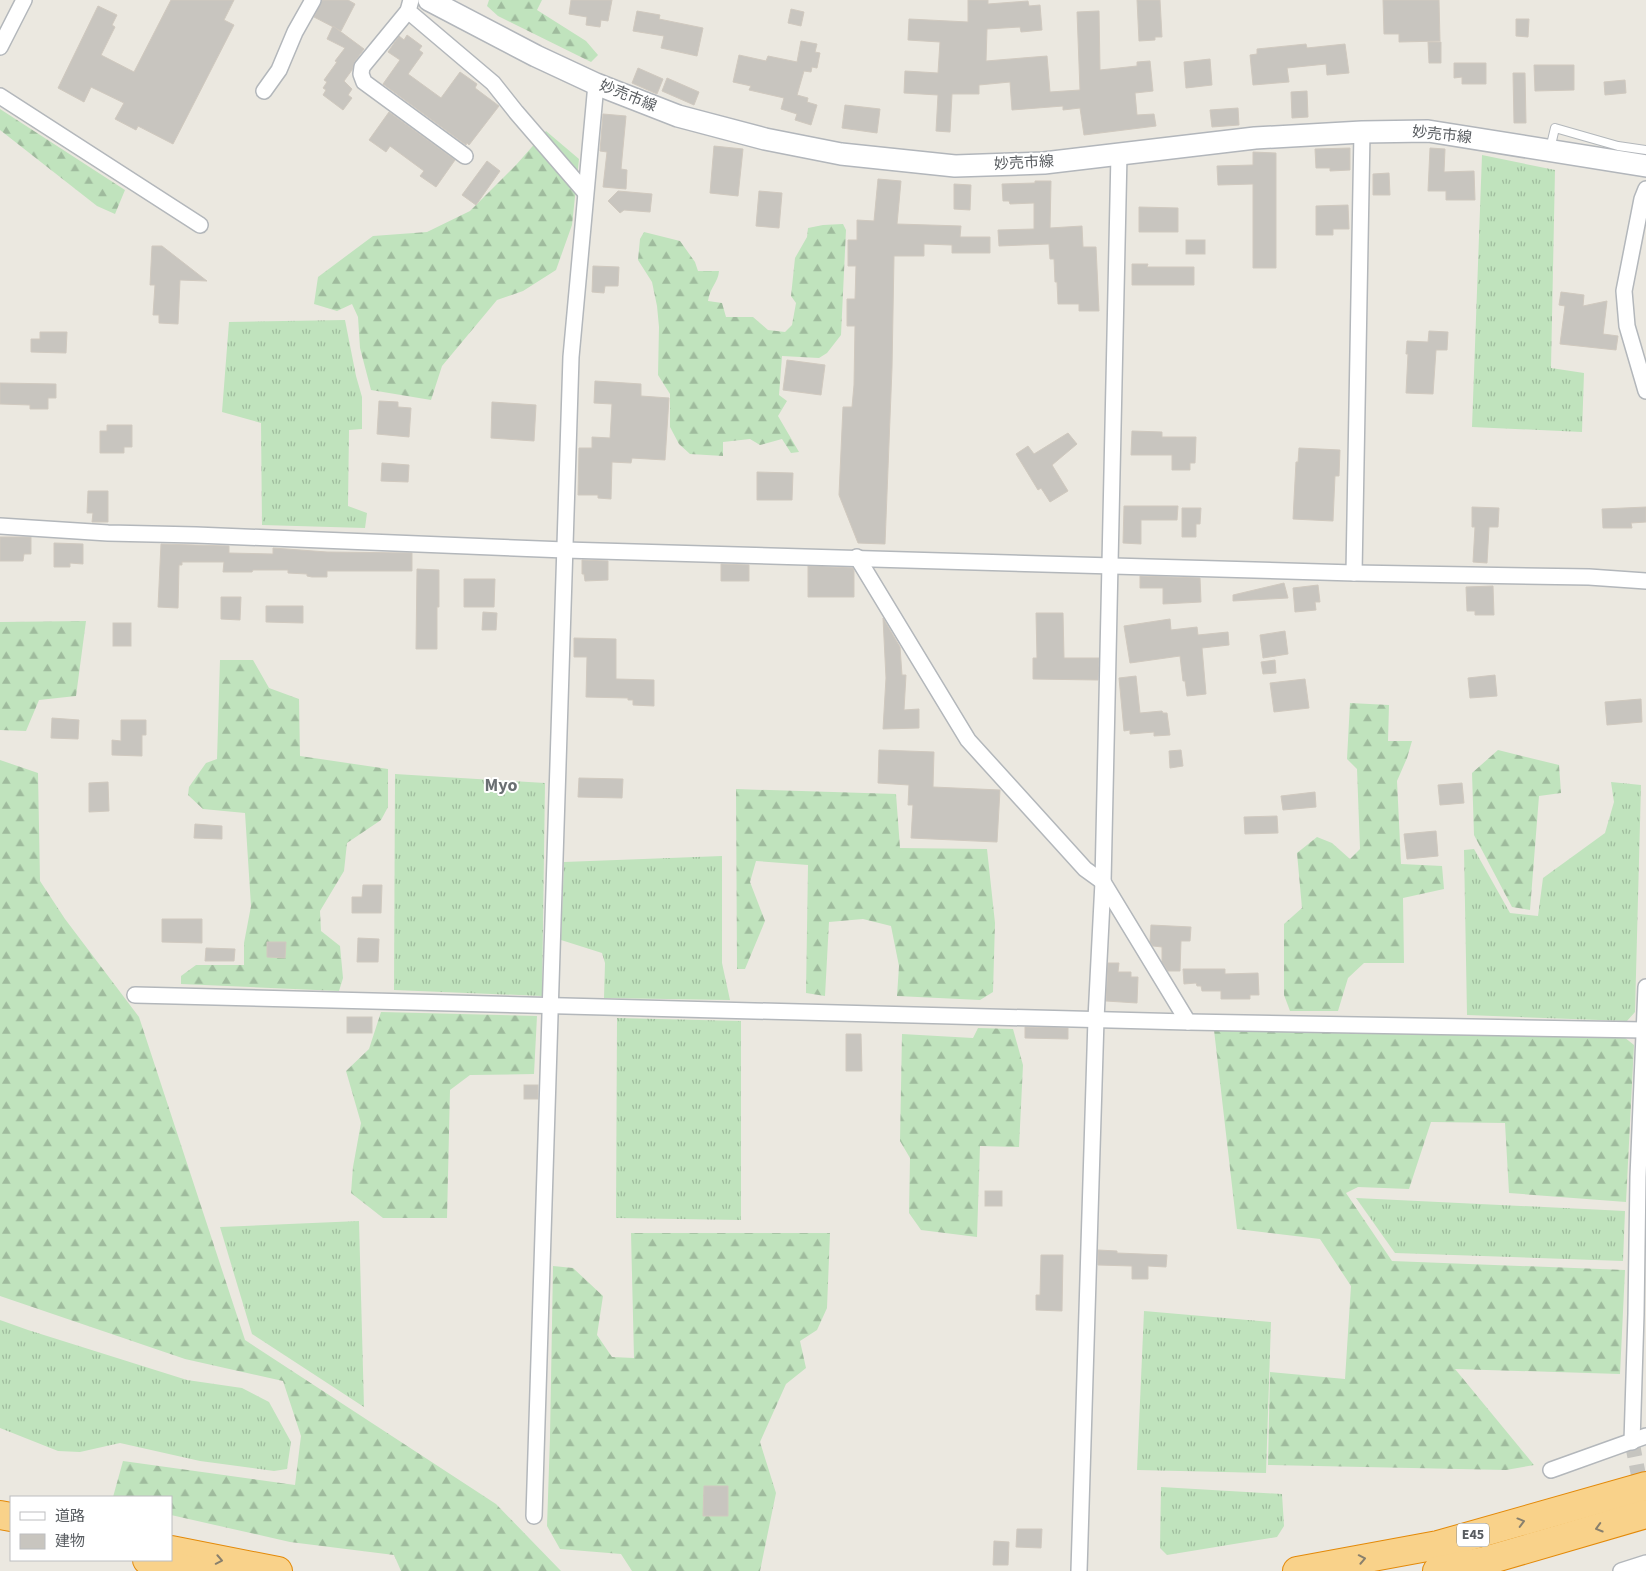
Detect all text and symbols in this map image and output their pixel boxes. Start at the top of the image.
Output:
street label: 妙売市線 [596,75,660,117]
street label: 妙売市線 [1411,121,1473,149]
street label: 妙売市線 [993,151,1055,175]
district label: Myo [485,773,517,798]
legend [10,1496,172,1561]
text: 道路 [55,1506,85,1527]
one-way arrow [1516,1517,1524,1527]
one-way arrow [1595,1522,1604,1533]
road number: E45 [1457,1524,1489,1546]
text: 建物 [55,1531,85,1552]
one-way arrow [215,1554,223,1565]
one-way arrow [1358,1554,1367,1564]

